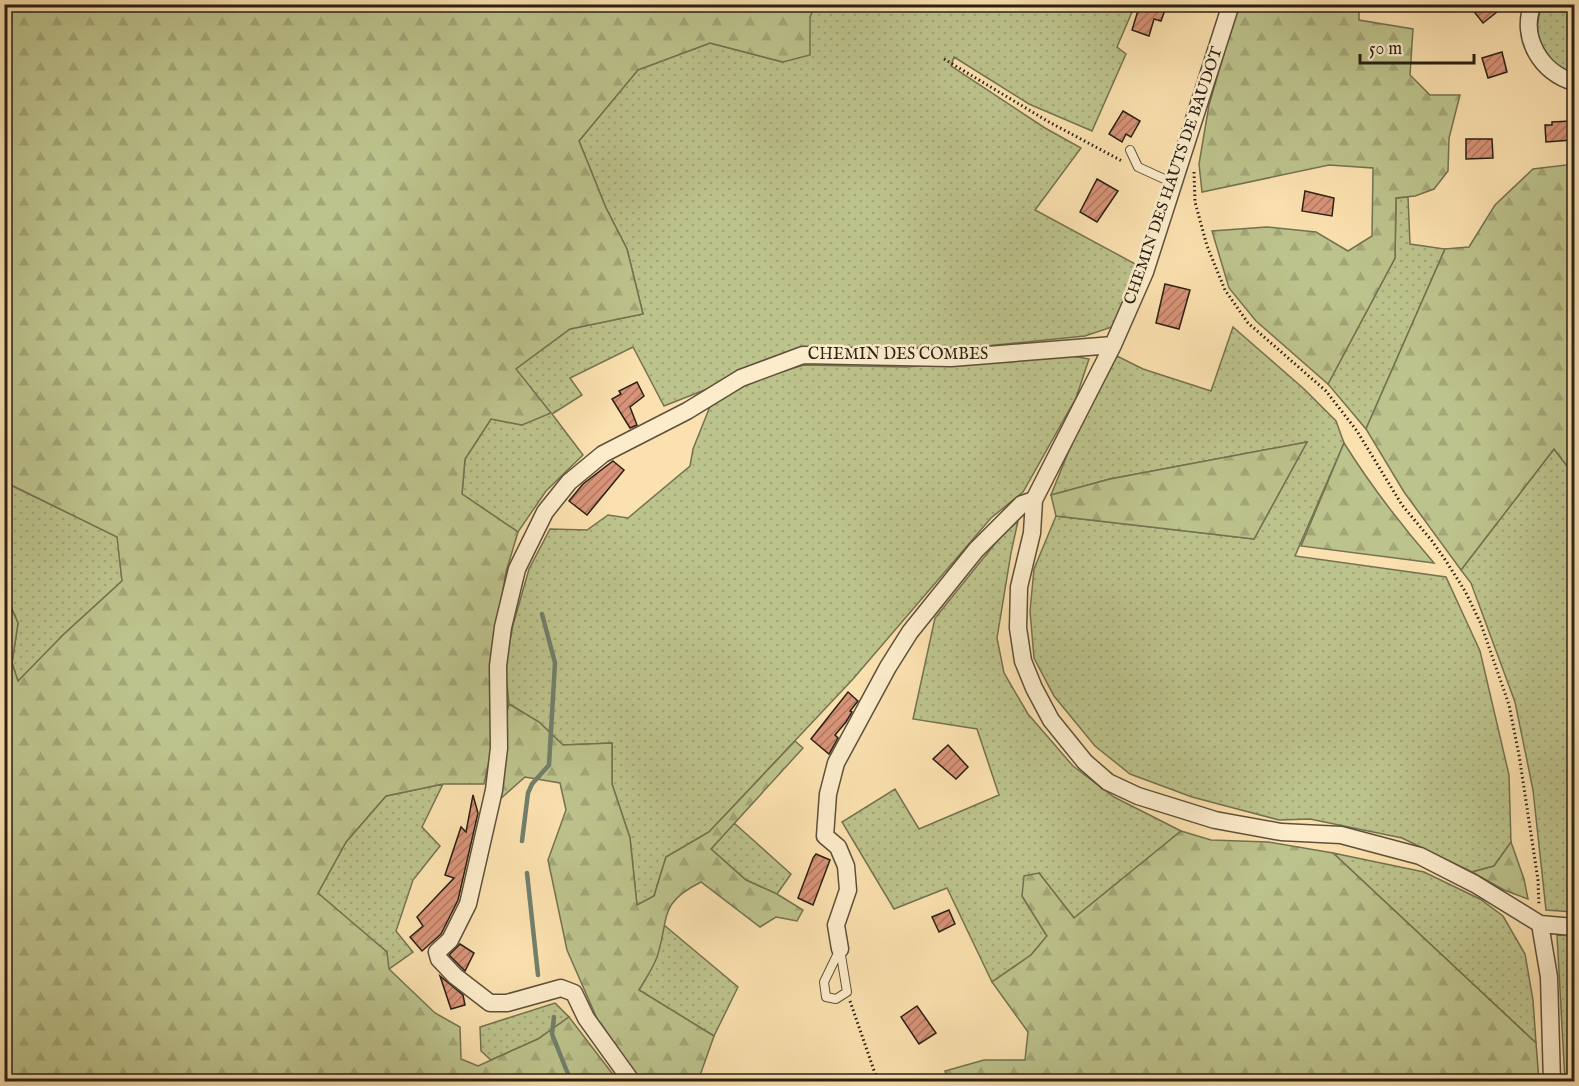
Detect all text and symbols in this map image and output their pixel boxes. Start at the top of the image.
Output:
scale bar [1360,27,1474,65]
text: 50 m [1369,38,1402,61]
street label: CHEMIN DES HAUTS DE BAUDOT [1120,44,1228,308]
street label: CHEMIN DES COMBES [808,345,988,365]

